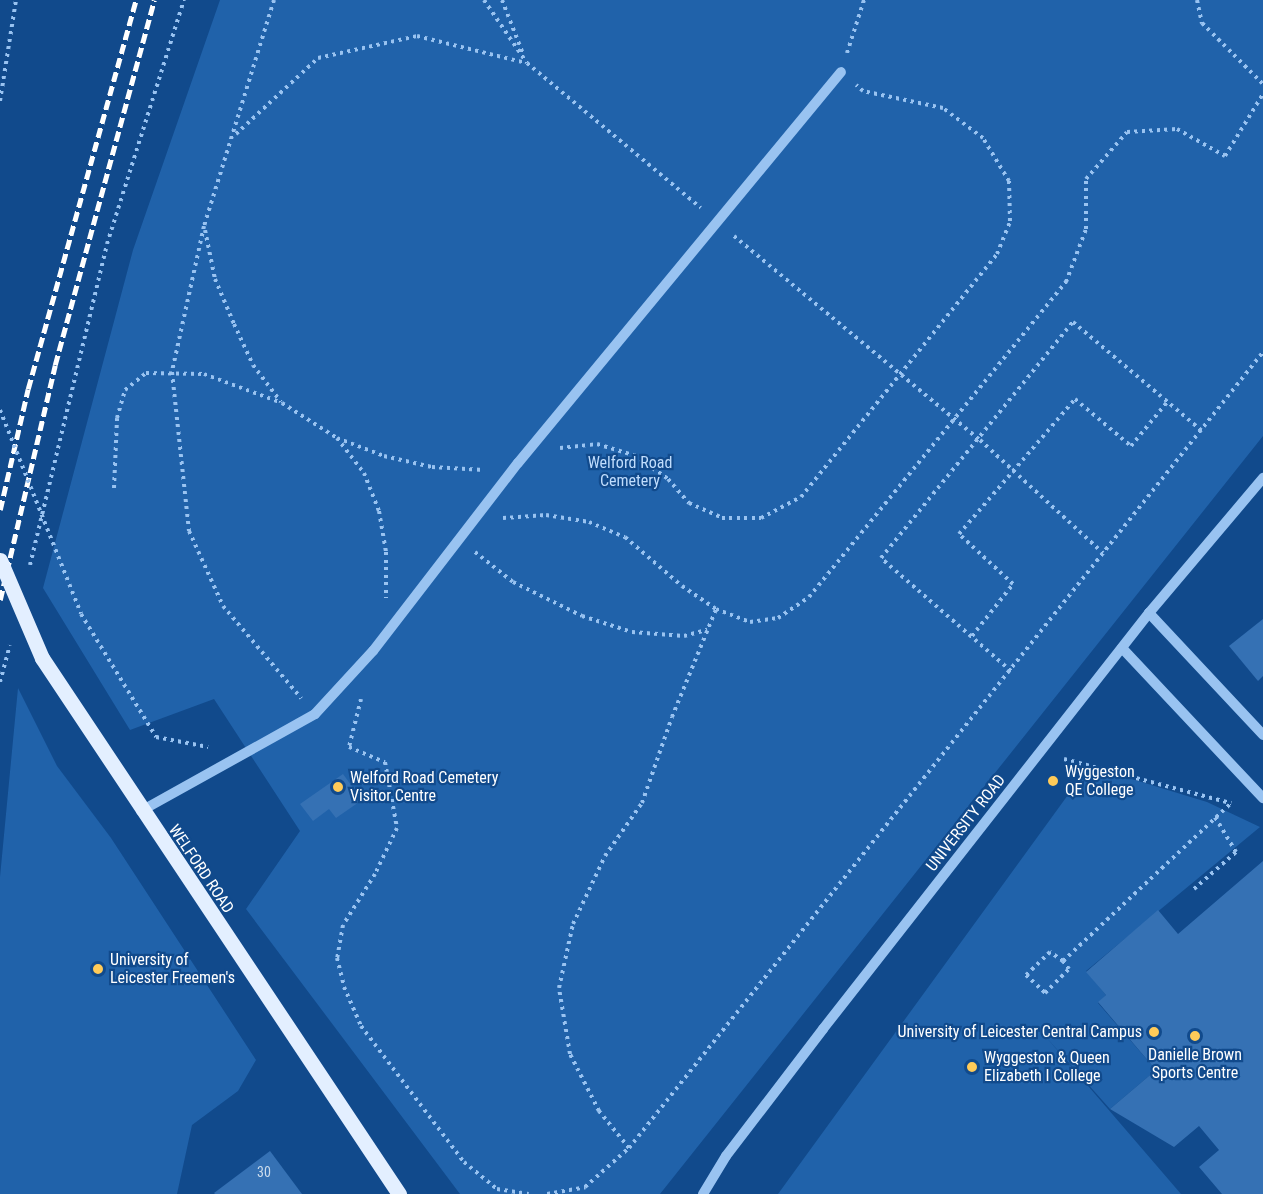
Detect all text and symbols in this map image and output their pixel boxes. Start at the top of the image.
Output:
park label: Welford Road Cemetery [588,453,672,491]
place label: Wyggeston QE College [1065,762,1135,800]
place label: Welford Road Cemetery Visitor Centre [350,768,498,806]
street label: UNIVERSITY ROAD [922,771,1010,875]
marker: Wyggeston QE College [1046,774,1060,788]
marker: Welford Road Cemetery Visitor Centre [331,780,345,794]
street label: WELFORD ROAD [164,821,238,917]
place label: University of Leicester Freemen's [110,950,235,988]
marker: University of Leicester Freemen's [91,962,105,976]
place label: University of Leicester Central Campus [898,1022,1142,1042]
marker: University of Leicester Central Campus [1147,1025,1161,1039]
marker: Danielle Brown Sports Centre [1188,1029,1202,1043]
place label: Danielle Brown Sports Centre [1148,1045,1242,1083]
place label: Wyggeston & Queen Elizabeth I College [984,1048,1110,1086]
marker: Wyggeston & Queen Elizabeth I College [965,1060,979,1074]
house number: 30 [257,1164,271,1180]

